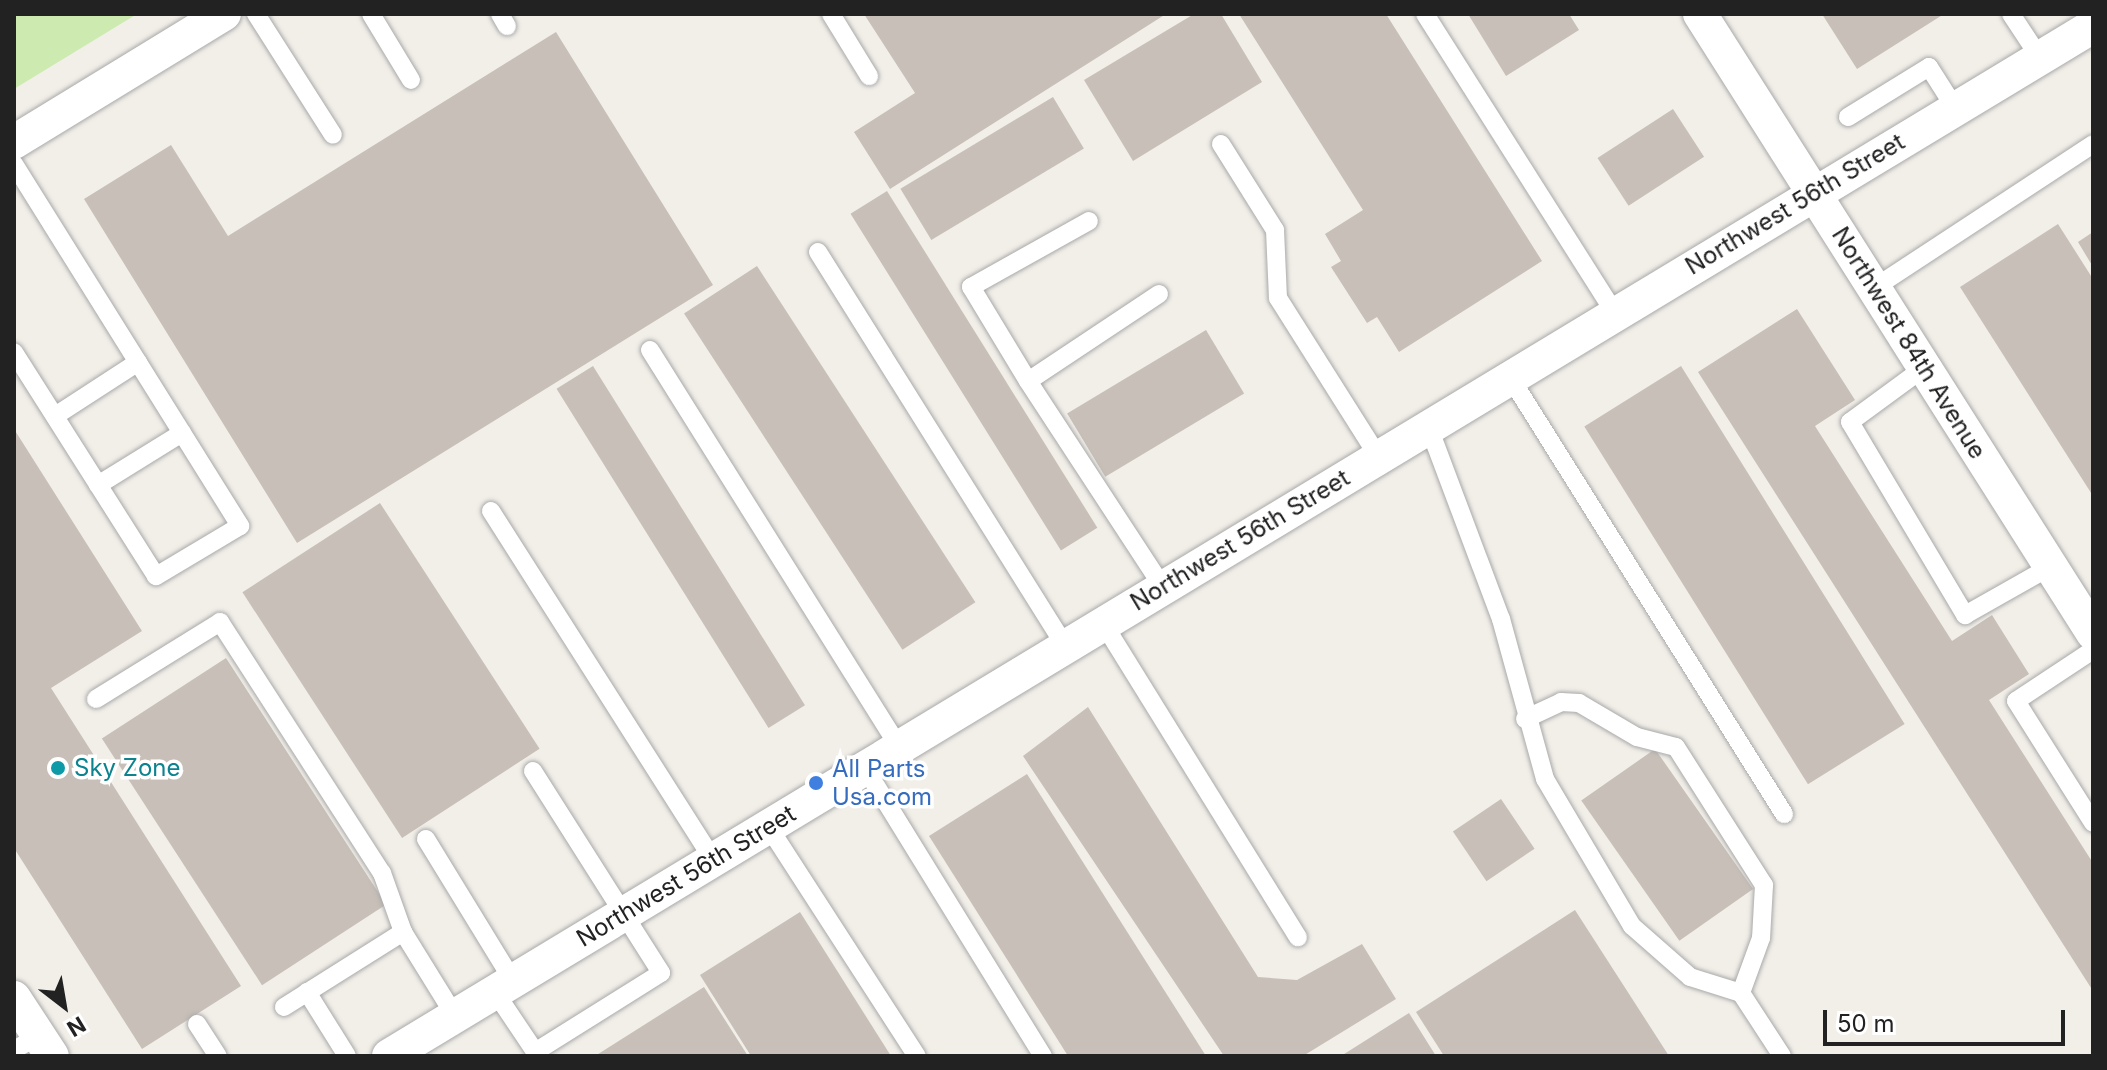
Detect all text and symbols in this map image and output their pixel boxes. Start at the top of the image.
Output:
street label: Northwest 56th Street [1680,127,1910,281]
street label: Northwest 84th Avenue [1826,222,1992,464]
street label: Northwest 56th Street [1125,463,1355,617]
place label: Sky Zone [74,754,180,782]
place label: All Parts Usa.com [832,755,932,811]
marker: Sky Zone [49,759,67,777]
marker: All Parts Usa.com [807,774,825,792]
street label: Northwest 56th Street [571,799,801,953]
north arrow [24,966,104,1046]
scale bar [1827,994,2069,1044]
text: 50 m [1837,1009,1895,1038]
text: N [62,1011,90,1042]

